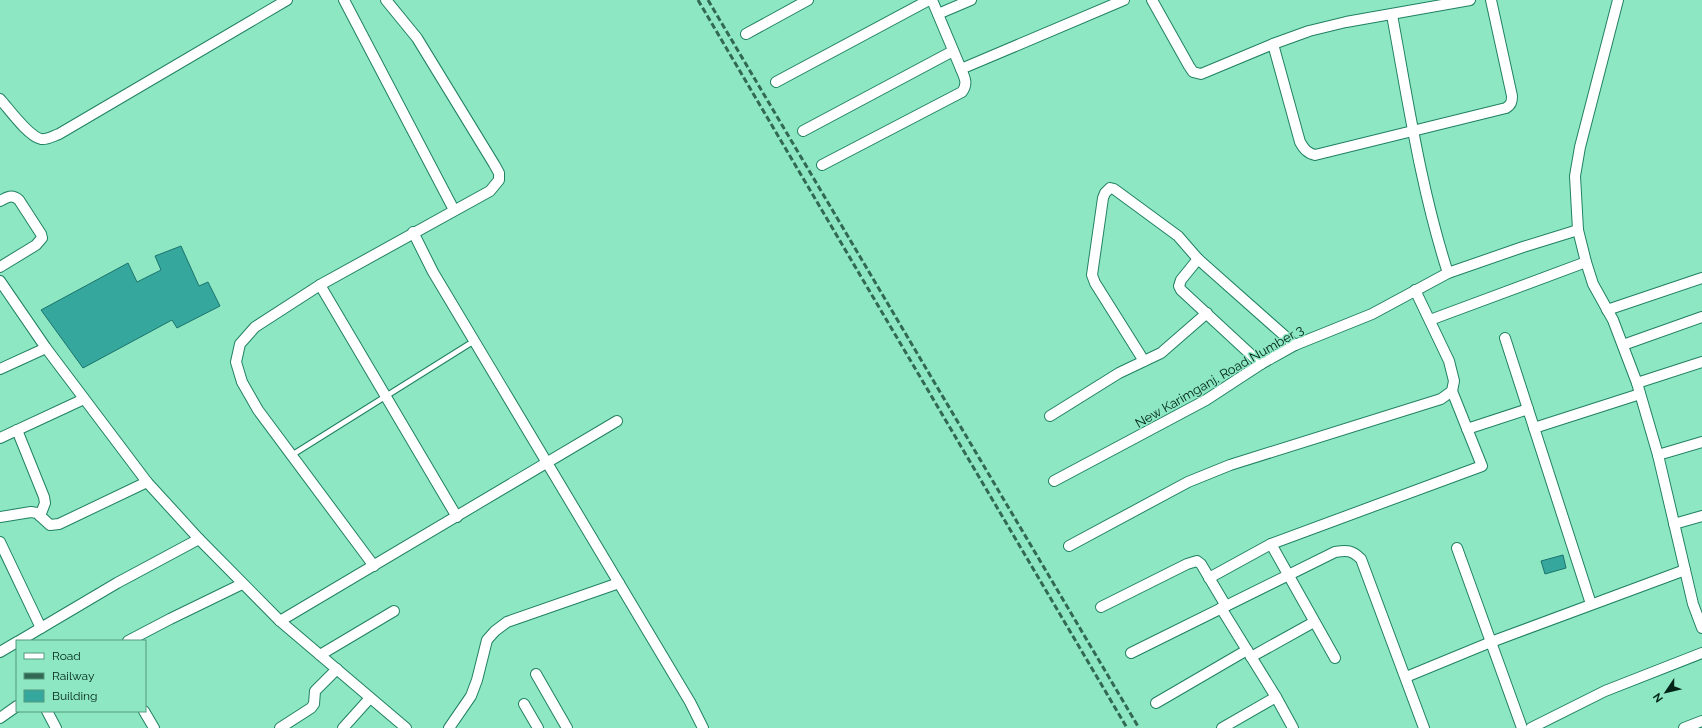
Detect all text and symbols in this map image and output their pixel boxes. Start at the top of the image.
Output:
street label: New Karimganj, Road Number 3 [1132,322,1306,431]
legend [16,640,146,712]
text: Road [52,649,81,663]
text: Railway [52,669,95,683]
north arrow [1646,672,1686,712]
text: Building [52,689,98,703]
text: N [1650,690,1666,705]

